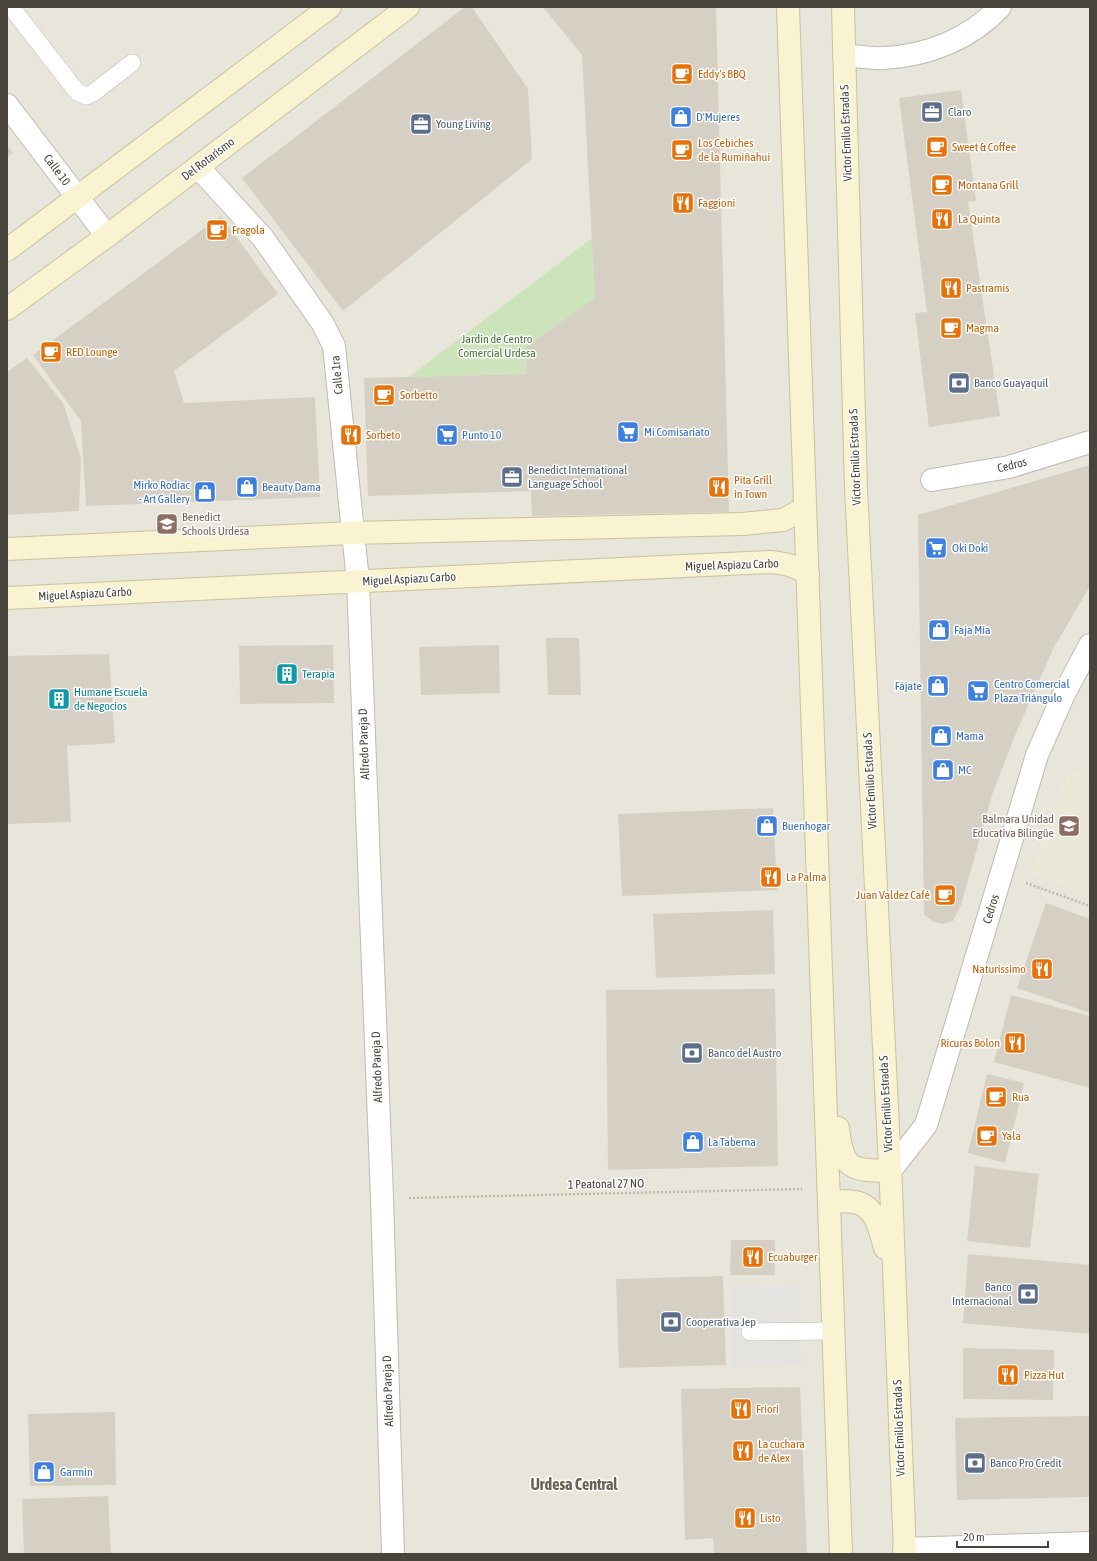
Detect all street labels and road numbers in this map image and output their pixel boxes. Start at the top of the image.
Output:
street label: Víctor Emilio Estrada S [837,84,855,182]
street label: Del Rotarismo [179,134,237,183]
street label: Calle 10 [41,152,74,189]
street label: Calle 1ra [328,355,346,395]
street label: Víctor Emilio Estrada S [846,408,864,506]
street label: Cedros [996,455,1028,475]
street label: Miguel Aspiazu Carbo [685,556,779,574]
street label: Miguel Aspiazu Carbo [362,570,457,588]
street label: Miguel Aspiazu Carbo [38,585,133,603]
street label: Alfredo Pareja D [356,708,372,780]
street label: Víctor Emilio Estrada S [860,732,880,830]
street label: Cedros [980,893,1002,925]
street label: Alfredo Pareja D [369,1031,385,1103]
street label: Víctor Emilio Estrada S [876,1055,896,1153]
street label: 1 Peatonal 27 NO [568,1176,644,1192]
street label: Alfredo Pareja D [380,1355,396,1427]
street label: Víctor Emilio Estrada S [890,1379,908,1477]

